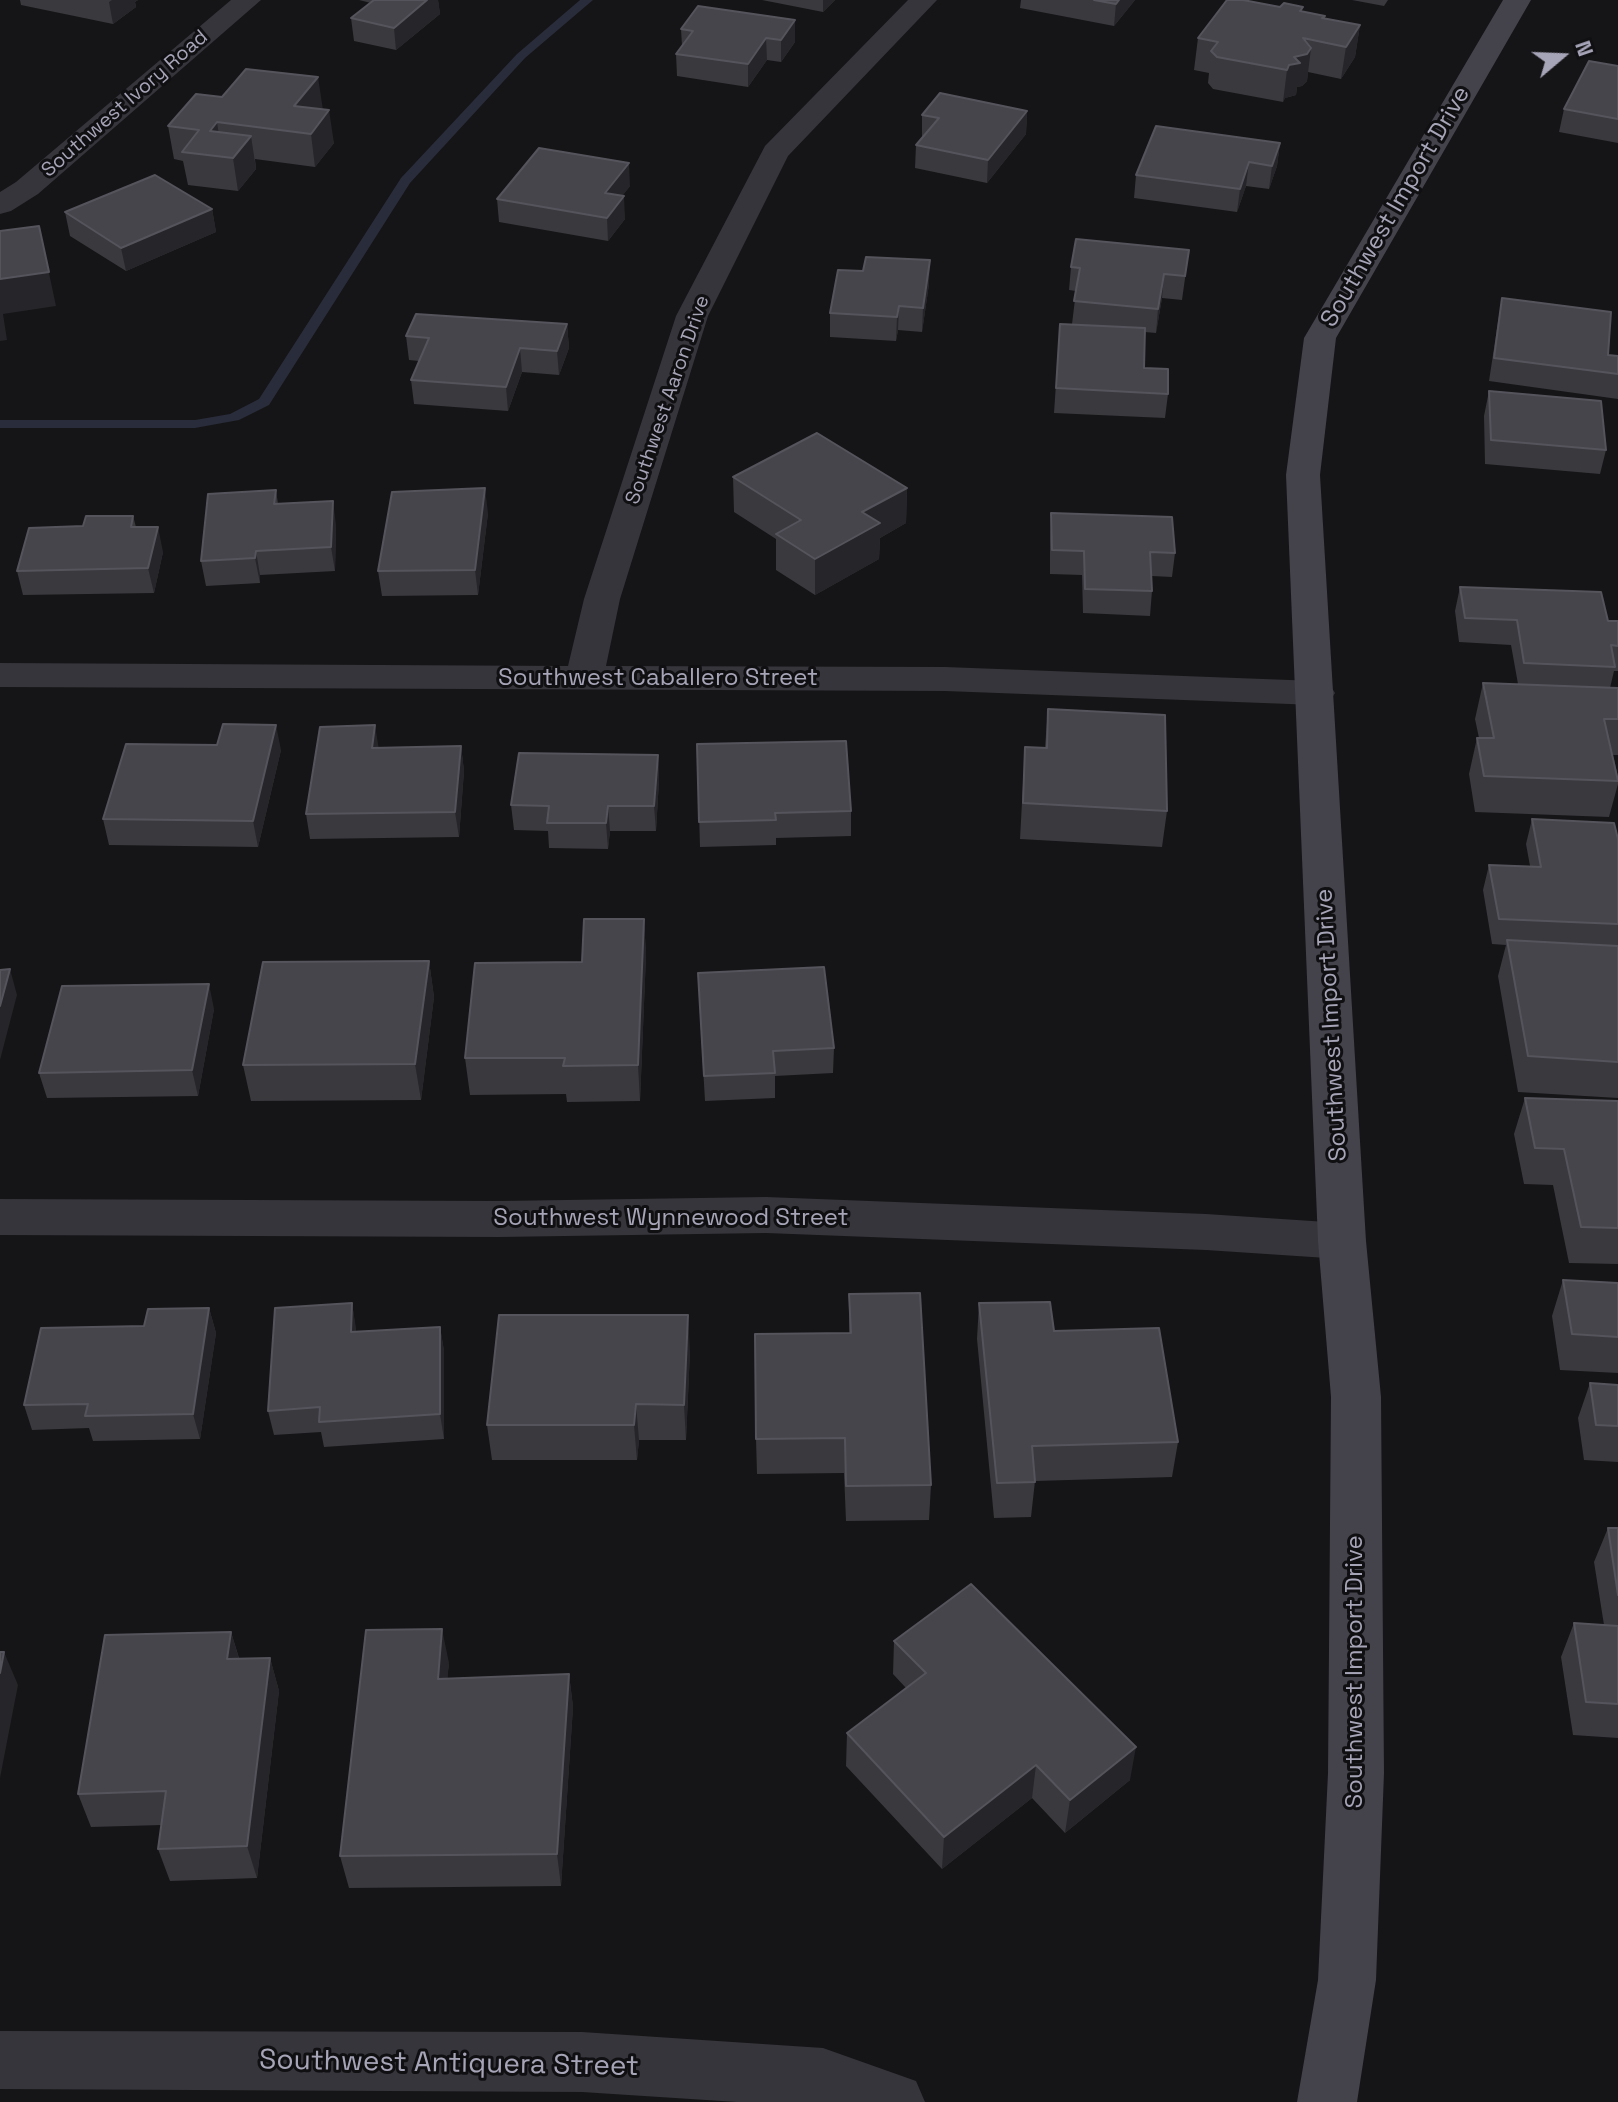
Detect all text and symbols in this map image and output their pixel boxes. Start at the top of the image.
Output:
north arrow [1522,16,1602,96]
street label: Southwest Ivory Road [37,25,213,183]
text: N [1569,37,1600,60]
street label: Southwest Import Drive [1315,82,1477,332]
street label: Southwest Aaron Drive [621,292,715,508]
street label: Southwest Caballero Street [498,664,818,692]
street label: Southwest Import Drive [1310,888,1354,1162]
street label: Southwest Wynnewood Street [493,1204,849,1232]
street label: Southwest Import Drive [1341,1535,1369,1809]
street label: Southwest Antiquera Street [259,2044,639,2084]

